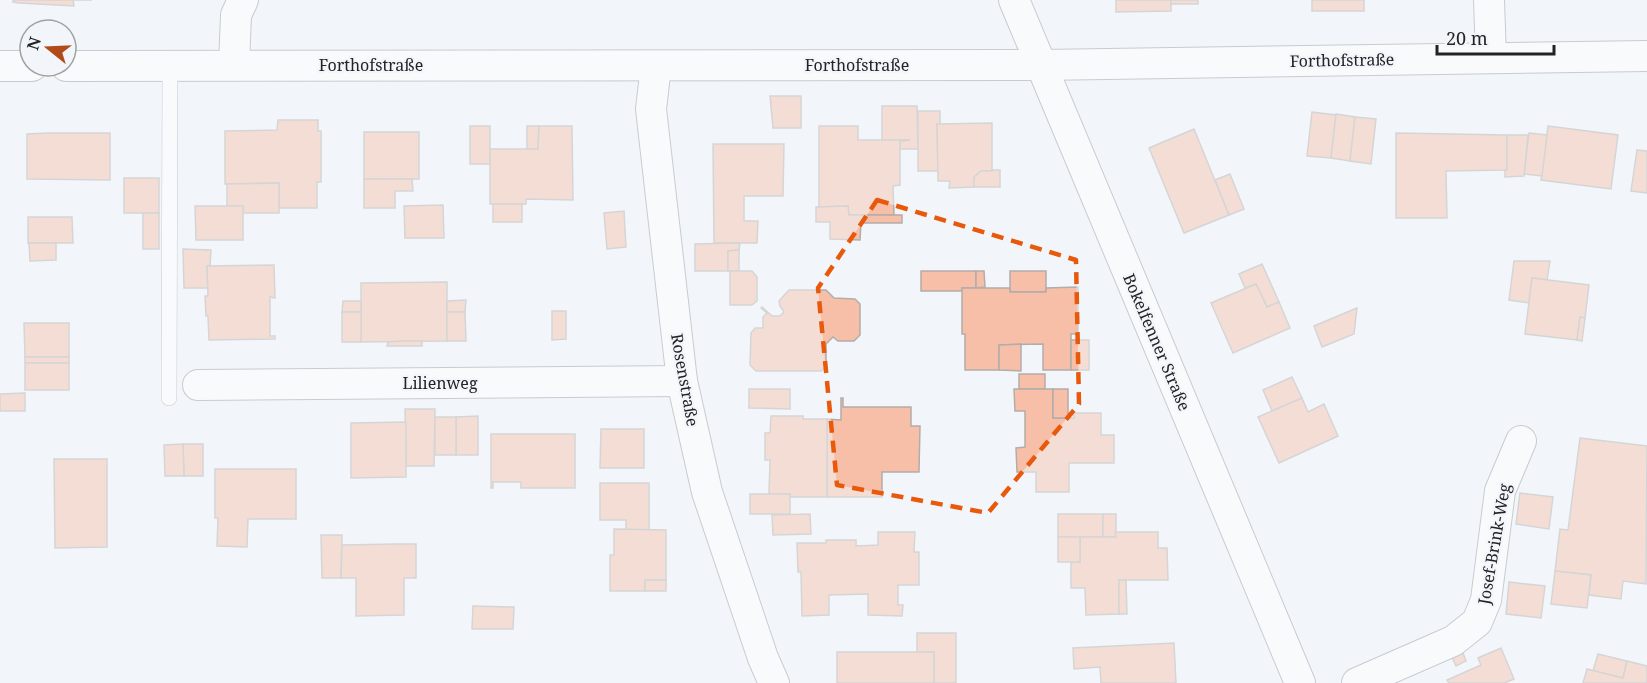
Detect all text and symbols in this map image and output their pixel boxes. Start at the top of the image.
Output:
north arrow [18,18,78,78]
scale bar [1437,18,1554,56]
text: 20 m [1446,26,1488,50]
text: N [21,34,46,53]
street label: Forthofstraße [1290,48,1394,72]
street label: Forthofstraße [319,54,423,76]
street label: Forthofstraße [805,54,909,76]
street label: Bokelfenner Straße [1118,270,1196,414]
street label: Rosenstraße [666,332,704,428]
street label: Lilienweg [402,372,478,394]
street label: Josef-Brink-Weg [1472,481,1516,607]

